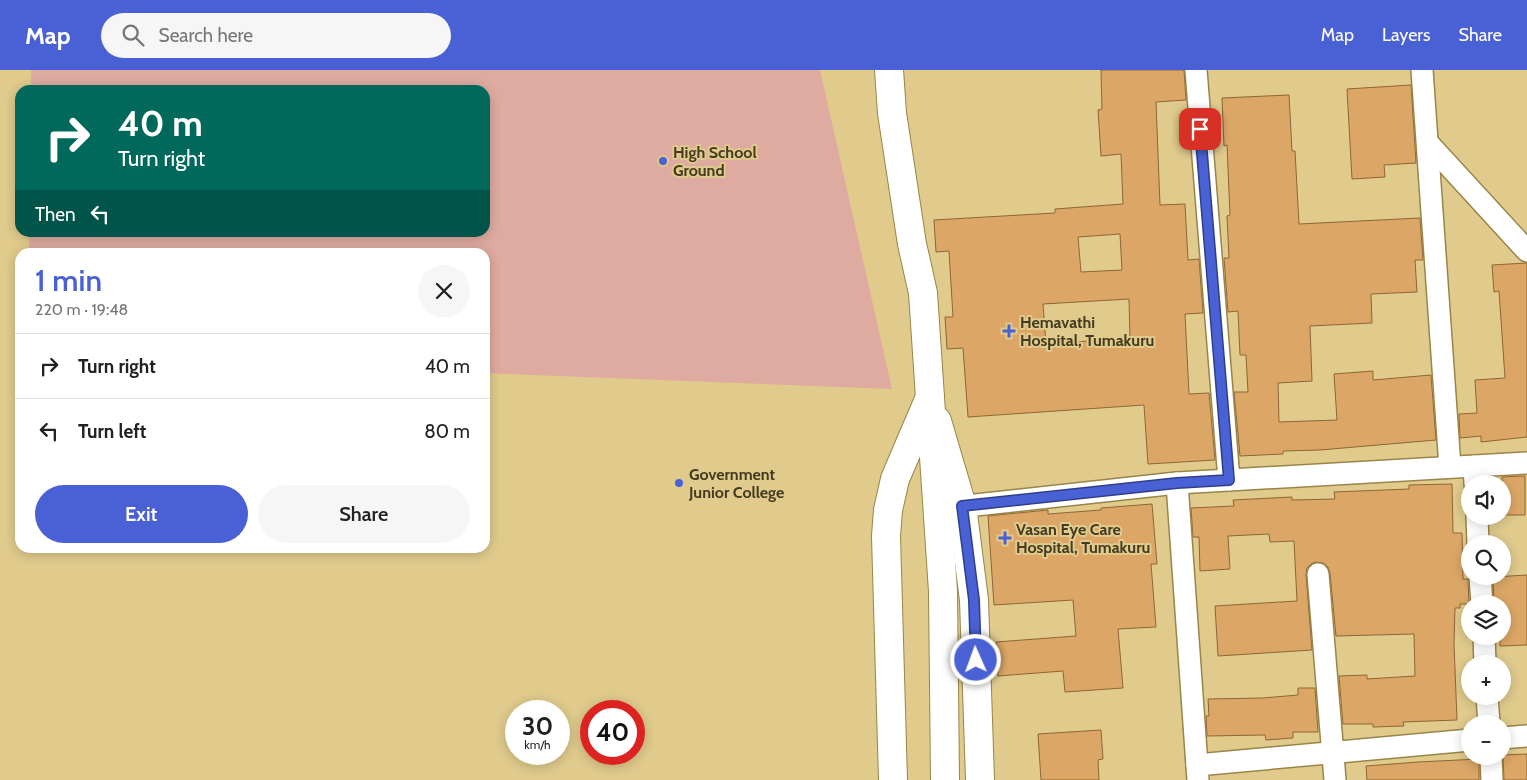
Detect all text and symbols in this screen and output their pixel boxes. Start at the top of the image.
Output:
search box [101,13,451,58]
text: Map [25,21,71,50]
icon: search [119,21,147,49]
text: Search here [159,24,253,47]
text: Map [1321,24,1354,46]
text: Layers [1382,24,1431,46]
text: Share [1459,24,1502,46]
text: 40 m [118,102,203,145]
icon: right [35,105,100,170]
pin [1179,108,1221,150]
icon: arrive [1186,115,1214,143]
place label: High School Ground [673,143,757,180]
text: Turn right [118,145,205,172]
marker: High School Ground [657,155,669,167]
icon: left [86,200,114,228]
text: Then [35,203,76,226]
text: 1 min [35,262,102,299]
button: close [418,265,470,317]
text: 220 m · 19:48 [35,300,128,319]
place label: Hemavathi Hospital, Tumakuru [1020,313,1154,350]
marker: Hemavathi Hospital, Tumakuru [1002,324,1016,338]
icon: right [35,352,63,380]
text: Turn right [78,355,156,378]
text: 40 m [425,355,470,378]
icon: left [35,417,63,445]
text: Turn left [78,420,146,443]
text: 80 m [424,420,470,443]
place label: Government Junior College [688,465,784,502]
map controls [1461,475,1511,765]
button: sound [1461,475,1511,525]
marker: Government Junior College [673,477,685,489]
button: Exit [35,485,248,543]
button: Share [258,485,470,543]
place label: Vasan Eye Care Hospital, Tumakuru [1016,520,1150,557]
marker: Vasan Eye Care Hospital, Tumakuru [998,531,1012,545]
button: search [1461,535,1511,585]
button: layers [1461,595,1511,645]
position arrow [949,633,1001,685]
button: + [1461,655,1511,705]
speed limit sign: 40 [580,700,645,765]
text: 30 [522,711,553,741]
button: − [1461,715,1511,765]
text: km/h [524,737,551,752]

